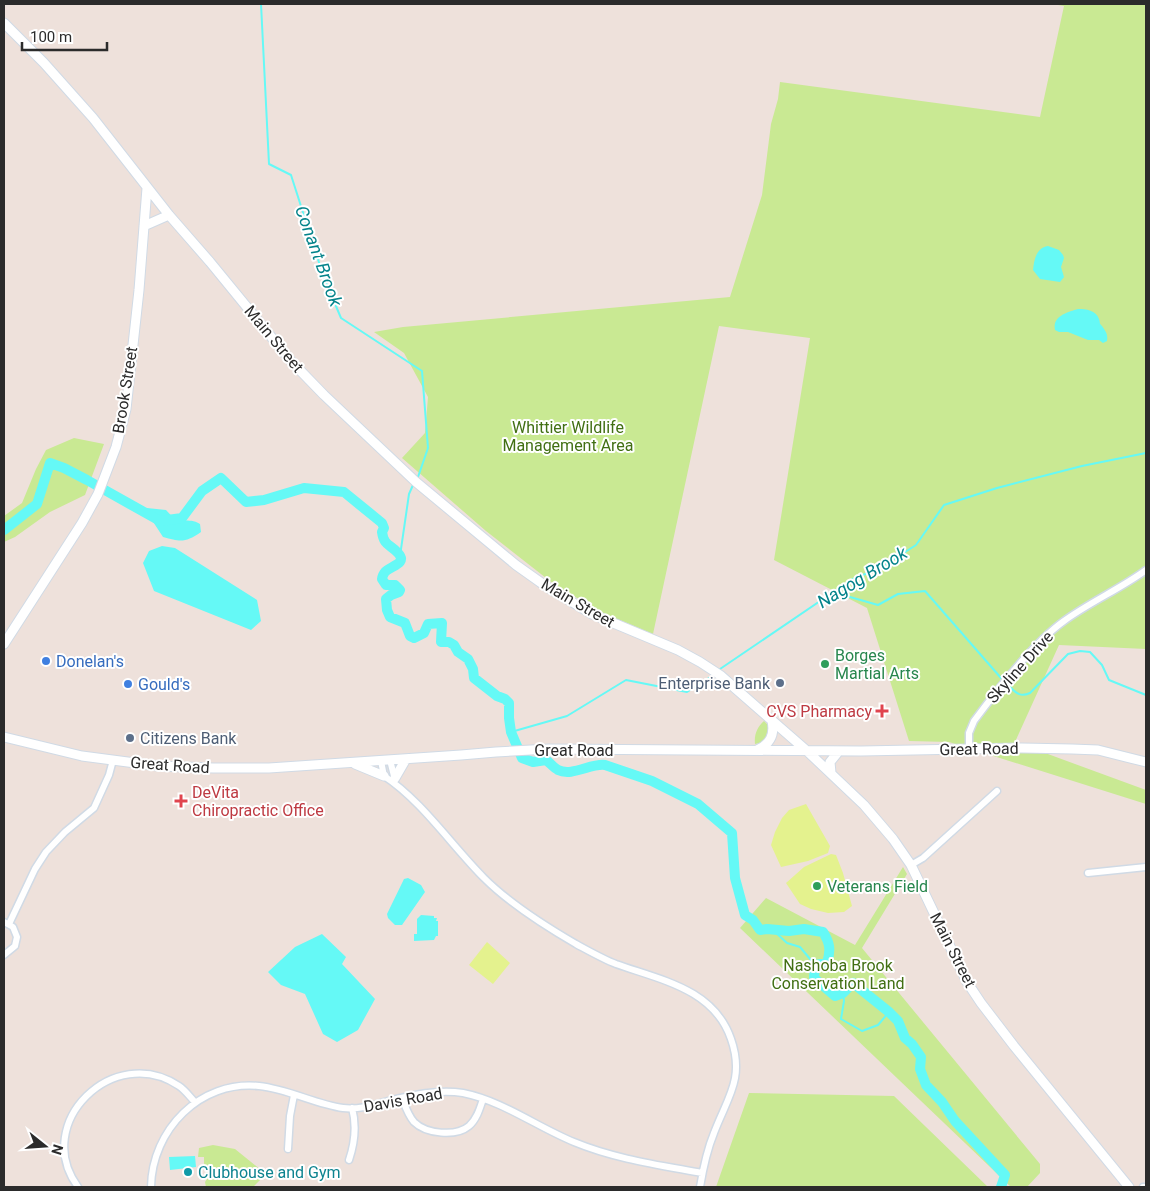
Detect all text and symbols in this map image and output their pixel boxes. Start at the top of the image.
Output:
scale bar [22,20,108,52]
text: 100 m [30,28,72,46]
water label: Conant Brook [291,203,347,310]
street label: Main Street [241,302,307,376]
street label: Brook Street [109,345,141,435]
park label: Whittier Wildlife Management Area [502,418,634,455]
water label: Nagog Brook [813,541,912,612]
street label: Main Street [538,574,618,632]
street label: Skyline Drive [983,627,1057,707]
place label: Borges Martial Arts [835,646,919,683]
place label: Donelan's [56,652,124,671]
marker: Donelan's [40,655,52,667]
marker: Borges Martial Arts [819,658,831,670]
place label: Enterprise Bank [658,674,771,693]
place label: Gould's [138,675,190,694]
marker: Enterprise Bank [774,677,786,689]
marker: Gould's [122,678,134,690]
place label: CVS Pharmacy [766,702,872,721]
marker: CVS Pharmacy [876,705,888,717]
place label: Citizens Bank [140,729,237,748]
marker: Citizens Bank [124,732,136,744]
street label: Great Road [939,739,1019,759]
street label: Great Road [534,741,614,760]
street label: Great Road [130,753,210,777]
place label: DeVita Chiropractic Office [192,783,324,820]
marker: DeVita Chiropractic Office [174,794,188,808]
place label: Veterans Field [827,877,928,896]
marker: Veterans Field [811,880,823,892]
street label: Main Street [926,909,980,991]
park label: Nashoba Brook Conservation Land [771,956,905,993]
street label: Davis Road [362,1084,444,1116]
north arrow [20,1121,70,1171]
text: N [48,1143,67,1157]
place label: Clubhouse and Gym [198,1163,341,1182]
marker: Clubhouse and Gym [182,1166,194,1178]

